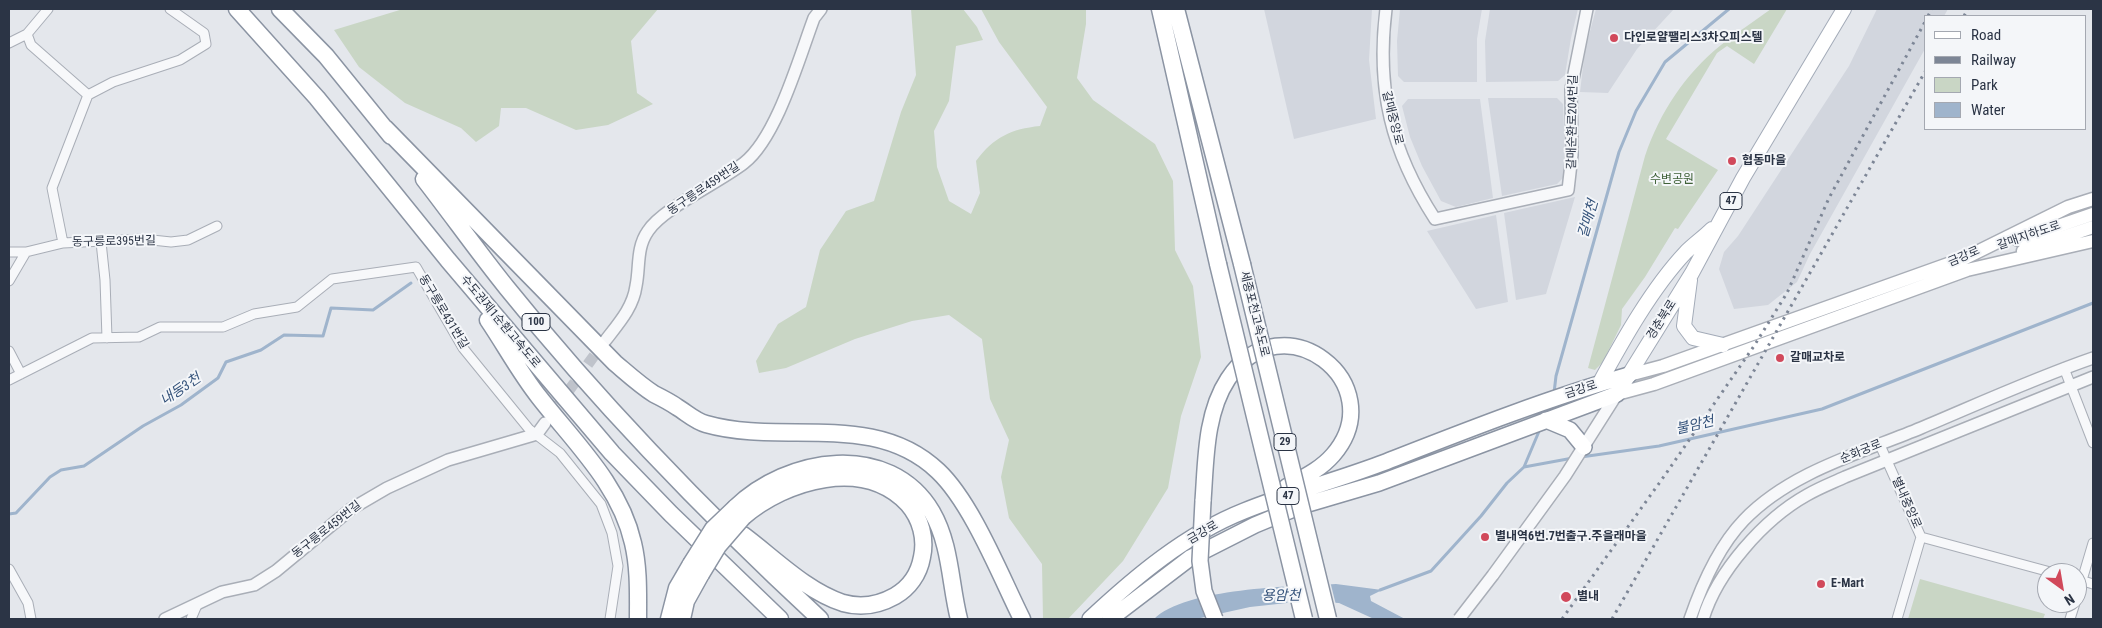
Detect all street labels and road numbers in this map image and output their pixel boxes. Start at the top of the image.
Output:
street label: 갈매순환로204번길 [1565,74,1581,170]
street label: 갈매중앙로 [1378,89,1406,147]
street label: 동구릉로459번길 [665,160,743,218]
road number: 47 [1720,192,1742,210]
street label: 갈매지하도로 [1995,218,2063,254]
street label: 동구릉로395번길 [72,234,156,250]
street label: 금강로 [1946,244,1982,270]
street label: 세종포천고속도로 [1236,269,1272,359]
street label: 동구릉로431번길 [415,272,471,352]
street label: 수도권제1순환고속도로 [457,273,543,371]
street label: 경춘북로 [1644,297,1680,343]
road number: 100 [522,314,550,331]
street label: 금강로 [1563,378,1599,402]
road number: 29 [1274,434,1296,451]
street label: 순화궁로 [1838,437,1884,467]
street label: 별내중앙로 [1888,475,1924,531]
road number: 47 [1277,488,1299,504]
street label: 동구릉로459번길 [289,498,365,562]
street label: 금강로 [1185,518,1221,548]

